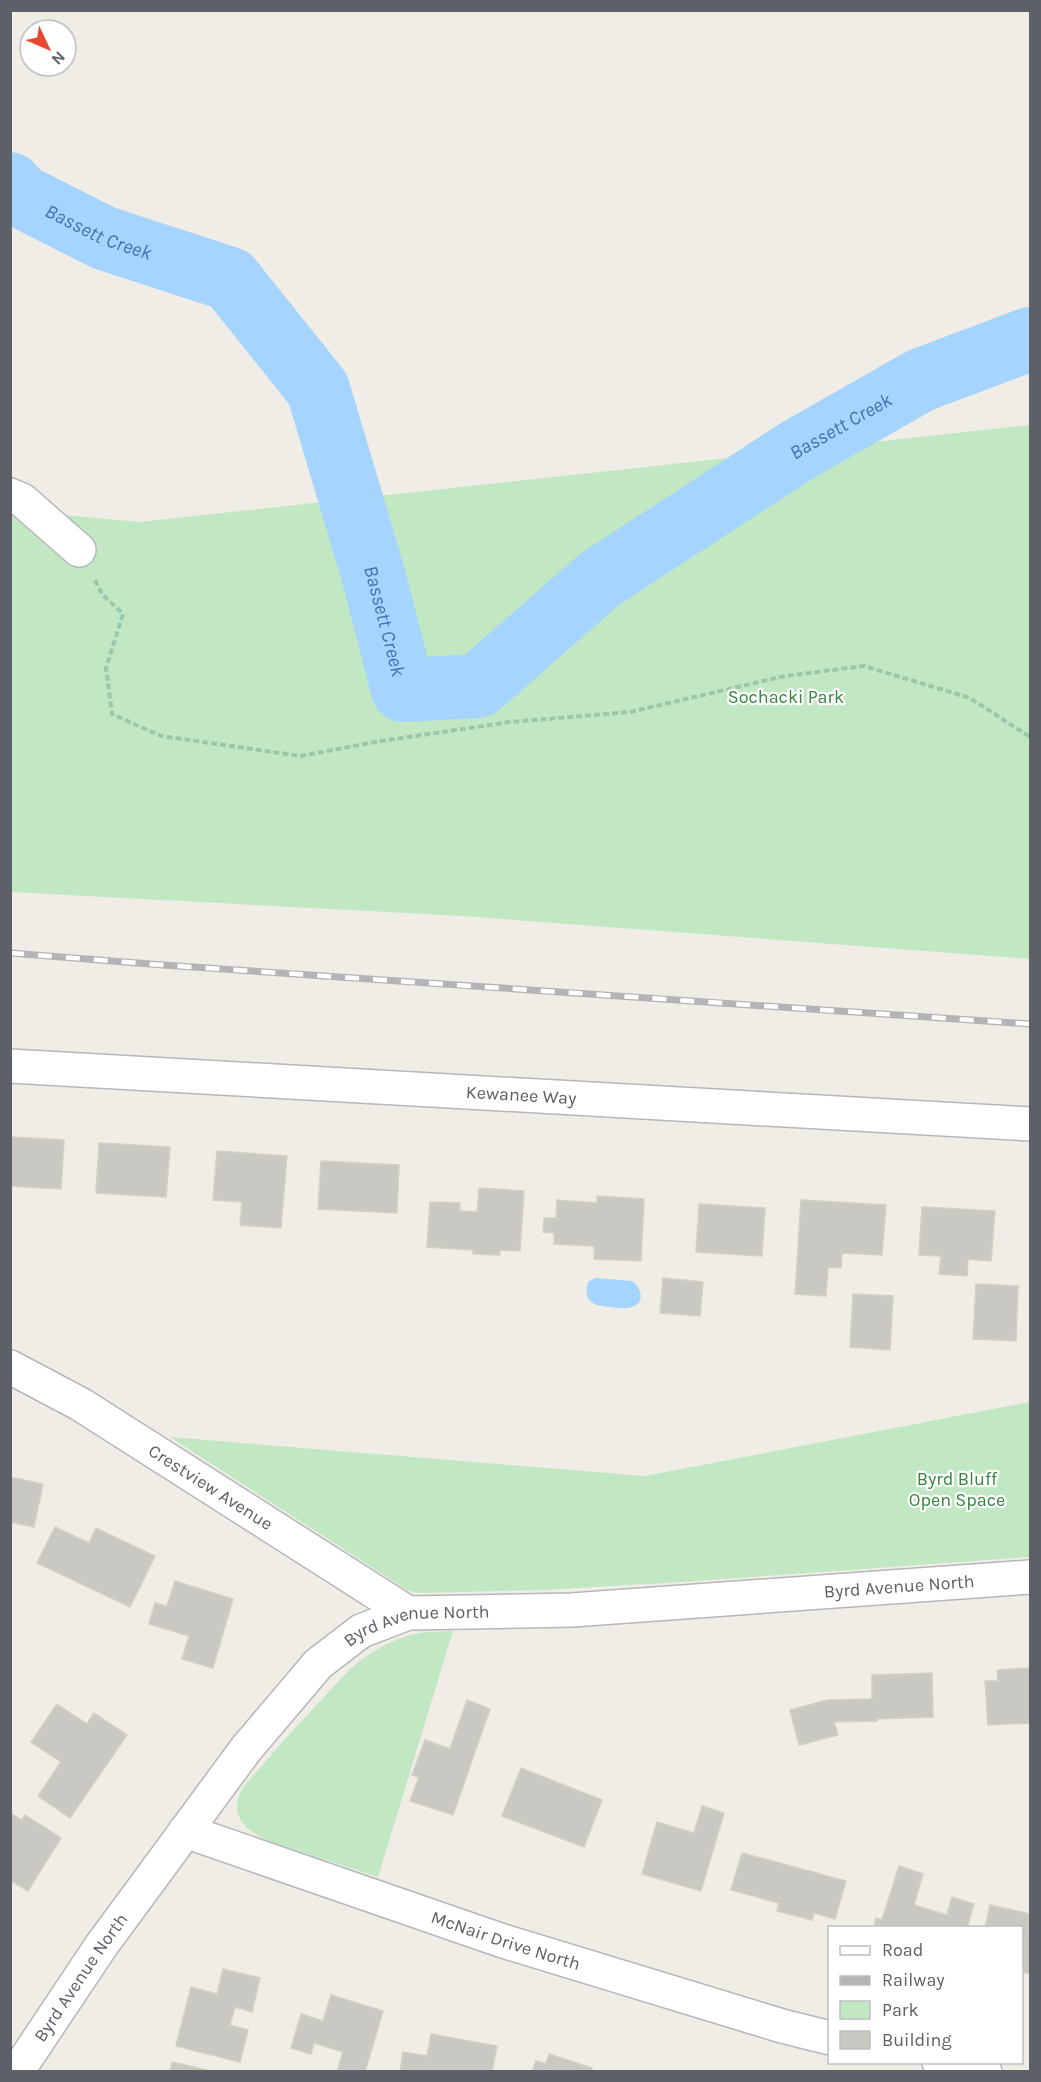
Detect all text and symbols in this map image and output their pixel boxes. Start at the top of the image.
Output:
north arrow [18,18,78,78]
text: N [48,47,69,69]
water label: Bassett Creek [41,199,155,265]
water label: Bassett Creek [785,388,897,465]
water label: Bassett Creek [359,563,410,680]
park label: Sochacki Park [728,686,844,708]
street label: Kewanee Way [465,1081,578,1109]
street label: Crestview Avenue [144,1439,277,1535]
park label: Byrd Bluff Open Space [909,1468,1005,1511]
street label: Byrd Avenue North [823,1570,975,1603]
street label: Byrd Avenue North [339,1601,490,1651]
street label: McNair Drive North [428,1906,583,1975]
street label: Byrd Avenue North [29,1909,132,2046]
legend [828,1926,1023,2064]
text: Road [882,1939,923,1961]
text: Railway [882,1969,945,1991]
text: Park [882,1999,919,2021]
text: Building [882,2029,952,2051]

